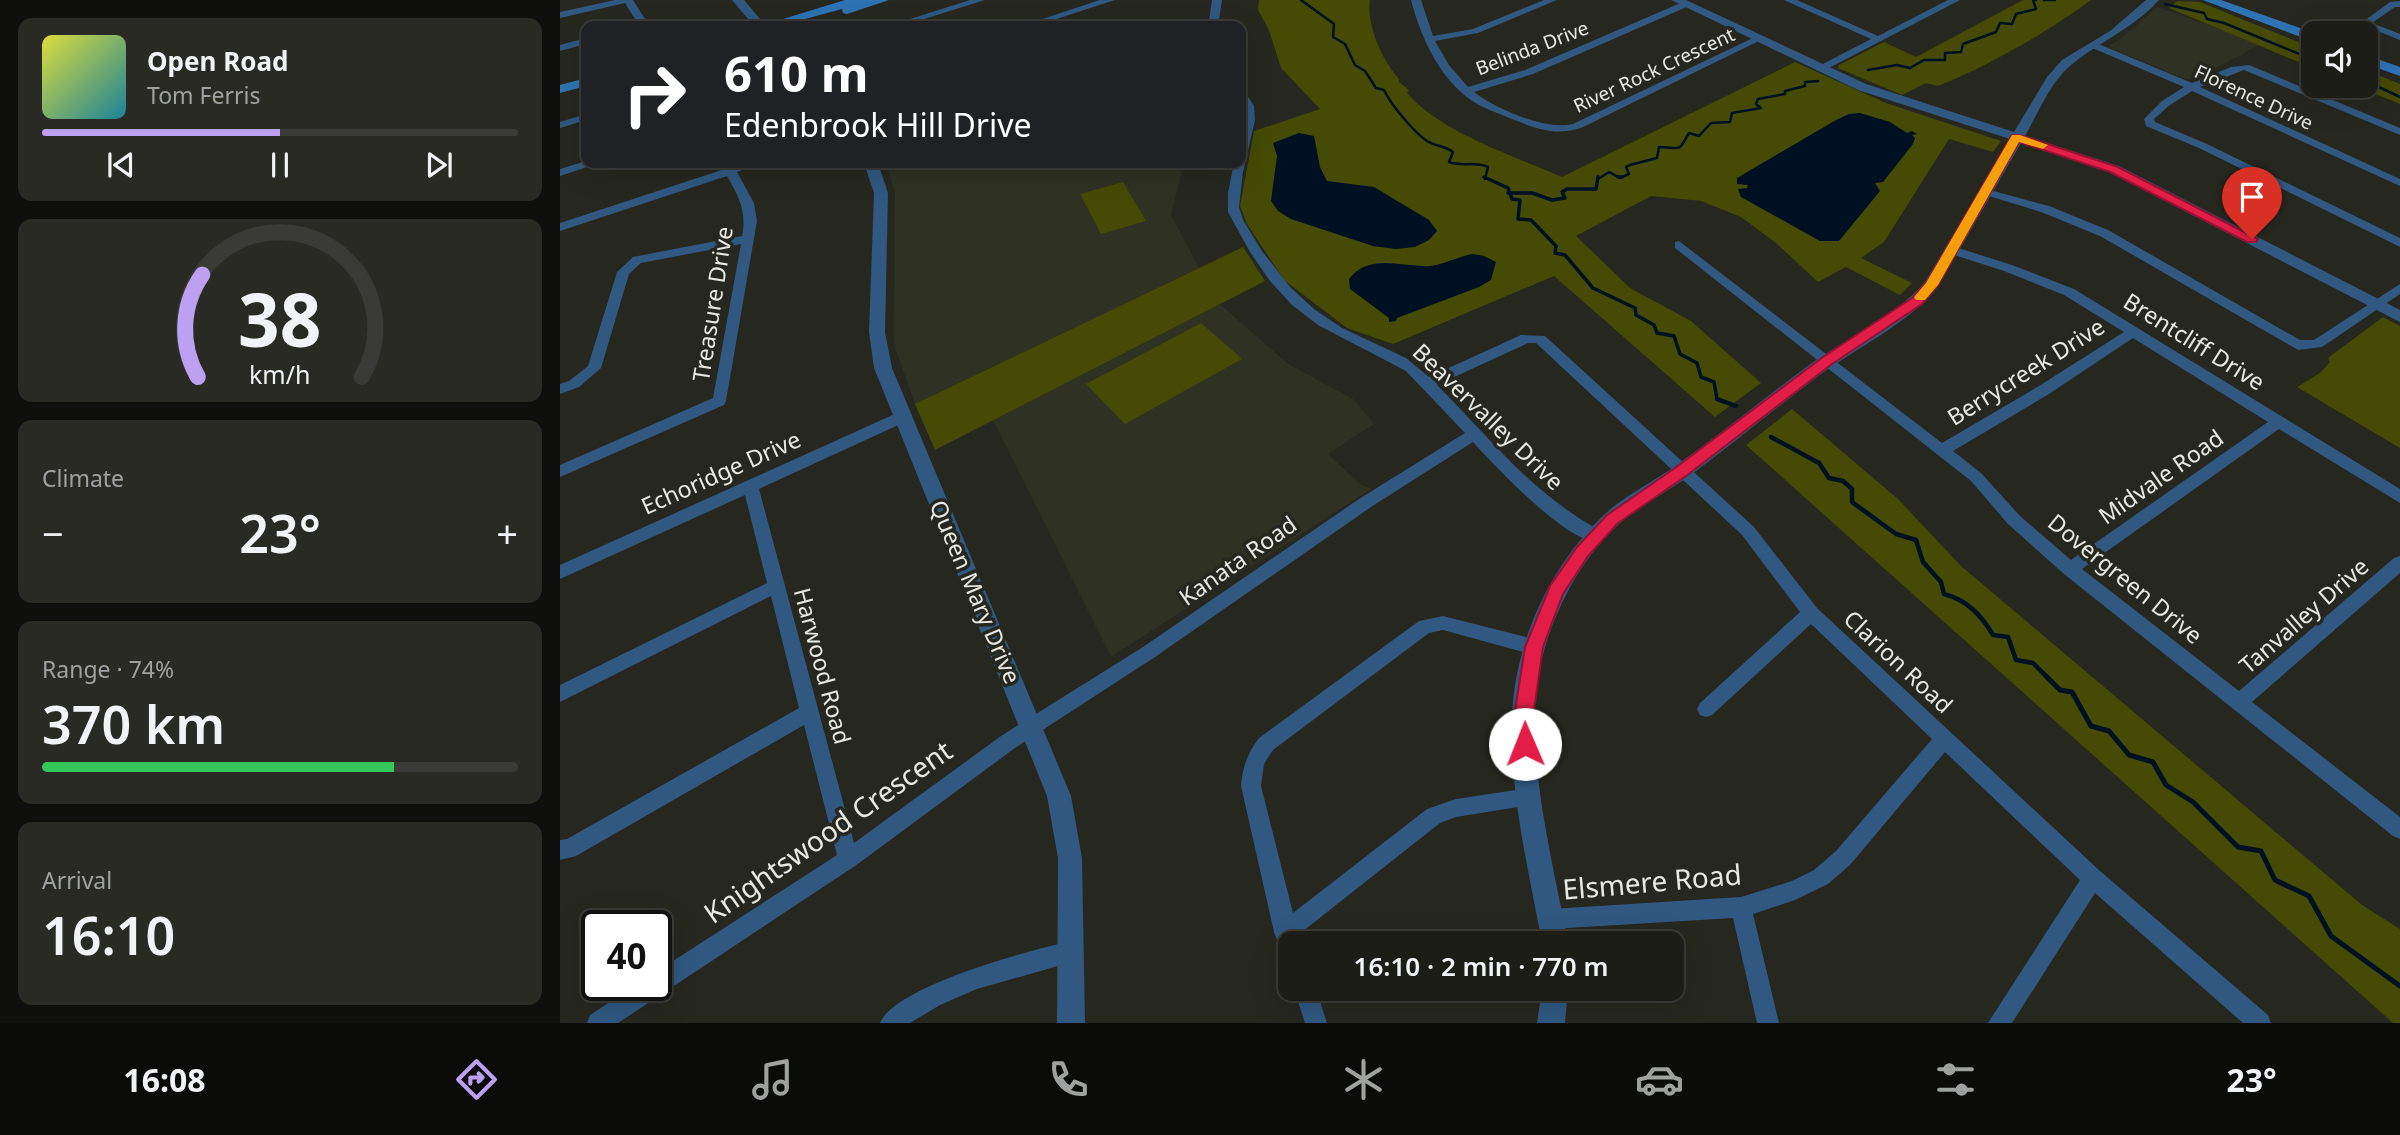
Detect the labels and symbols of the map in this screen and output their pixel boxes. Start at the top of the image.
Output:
street label: Belinda Drive [1472,15,1592,81]
street label: River Rock Crescent [1569,21,1739,119]
street label: Florence Drive [2191,58,2317,136]
pin [2222,167,2282,239]
street label: Treasure Drive [684,224,740,384]
street label: Brentcliff Drive [2118,285,2271,397]
street label: Berrycreek Drive [1941,310,2110,432]
street label: Beavervalley Drive [1406,336,1571,497]
street label: Midvale Road [2092,421,2229,531]
street label: Echoridge Drive [636,423,805,522]
street label: Queen Mary Drive [923,495,1029,688]
street label: Dovergreen Drive [2042,506,2210,651]
street label: Kanata Road [1172,508,1303,612]
street label: Tanvalley Drive [2232,550,2375,680]
street label: Harwood Road [787,584,859,748]
street label: Clarion Road [1837,602,1960,720]
position arrow [1488,707,1562,781]
street label: Knightswood Crescent [696,731,959,931]
street label: Elsmere Road [1561,854,1743,908]
speed limit sign: 40 [581,910,672,1001]

